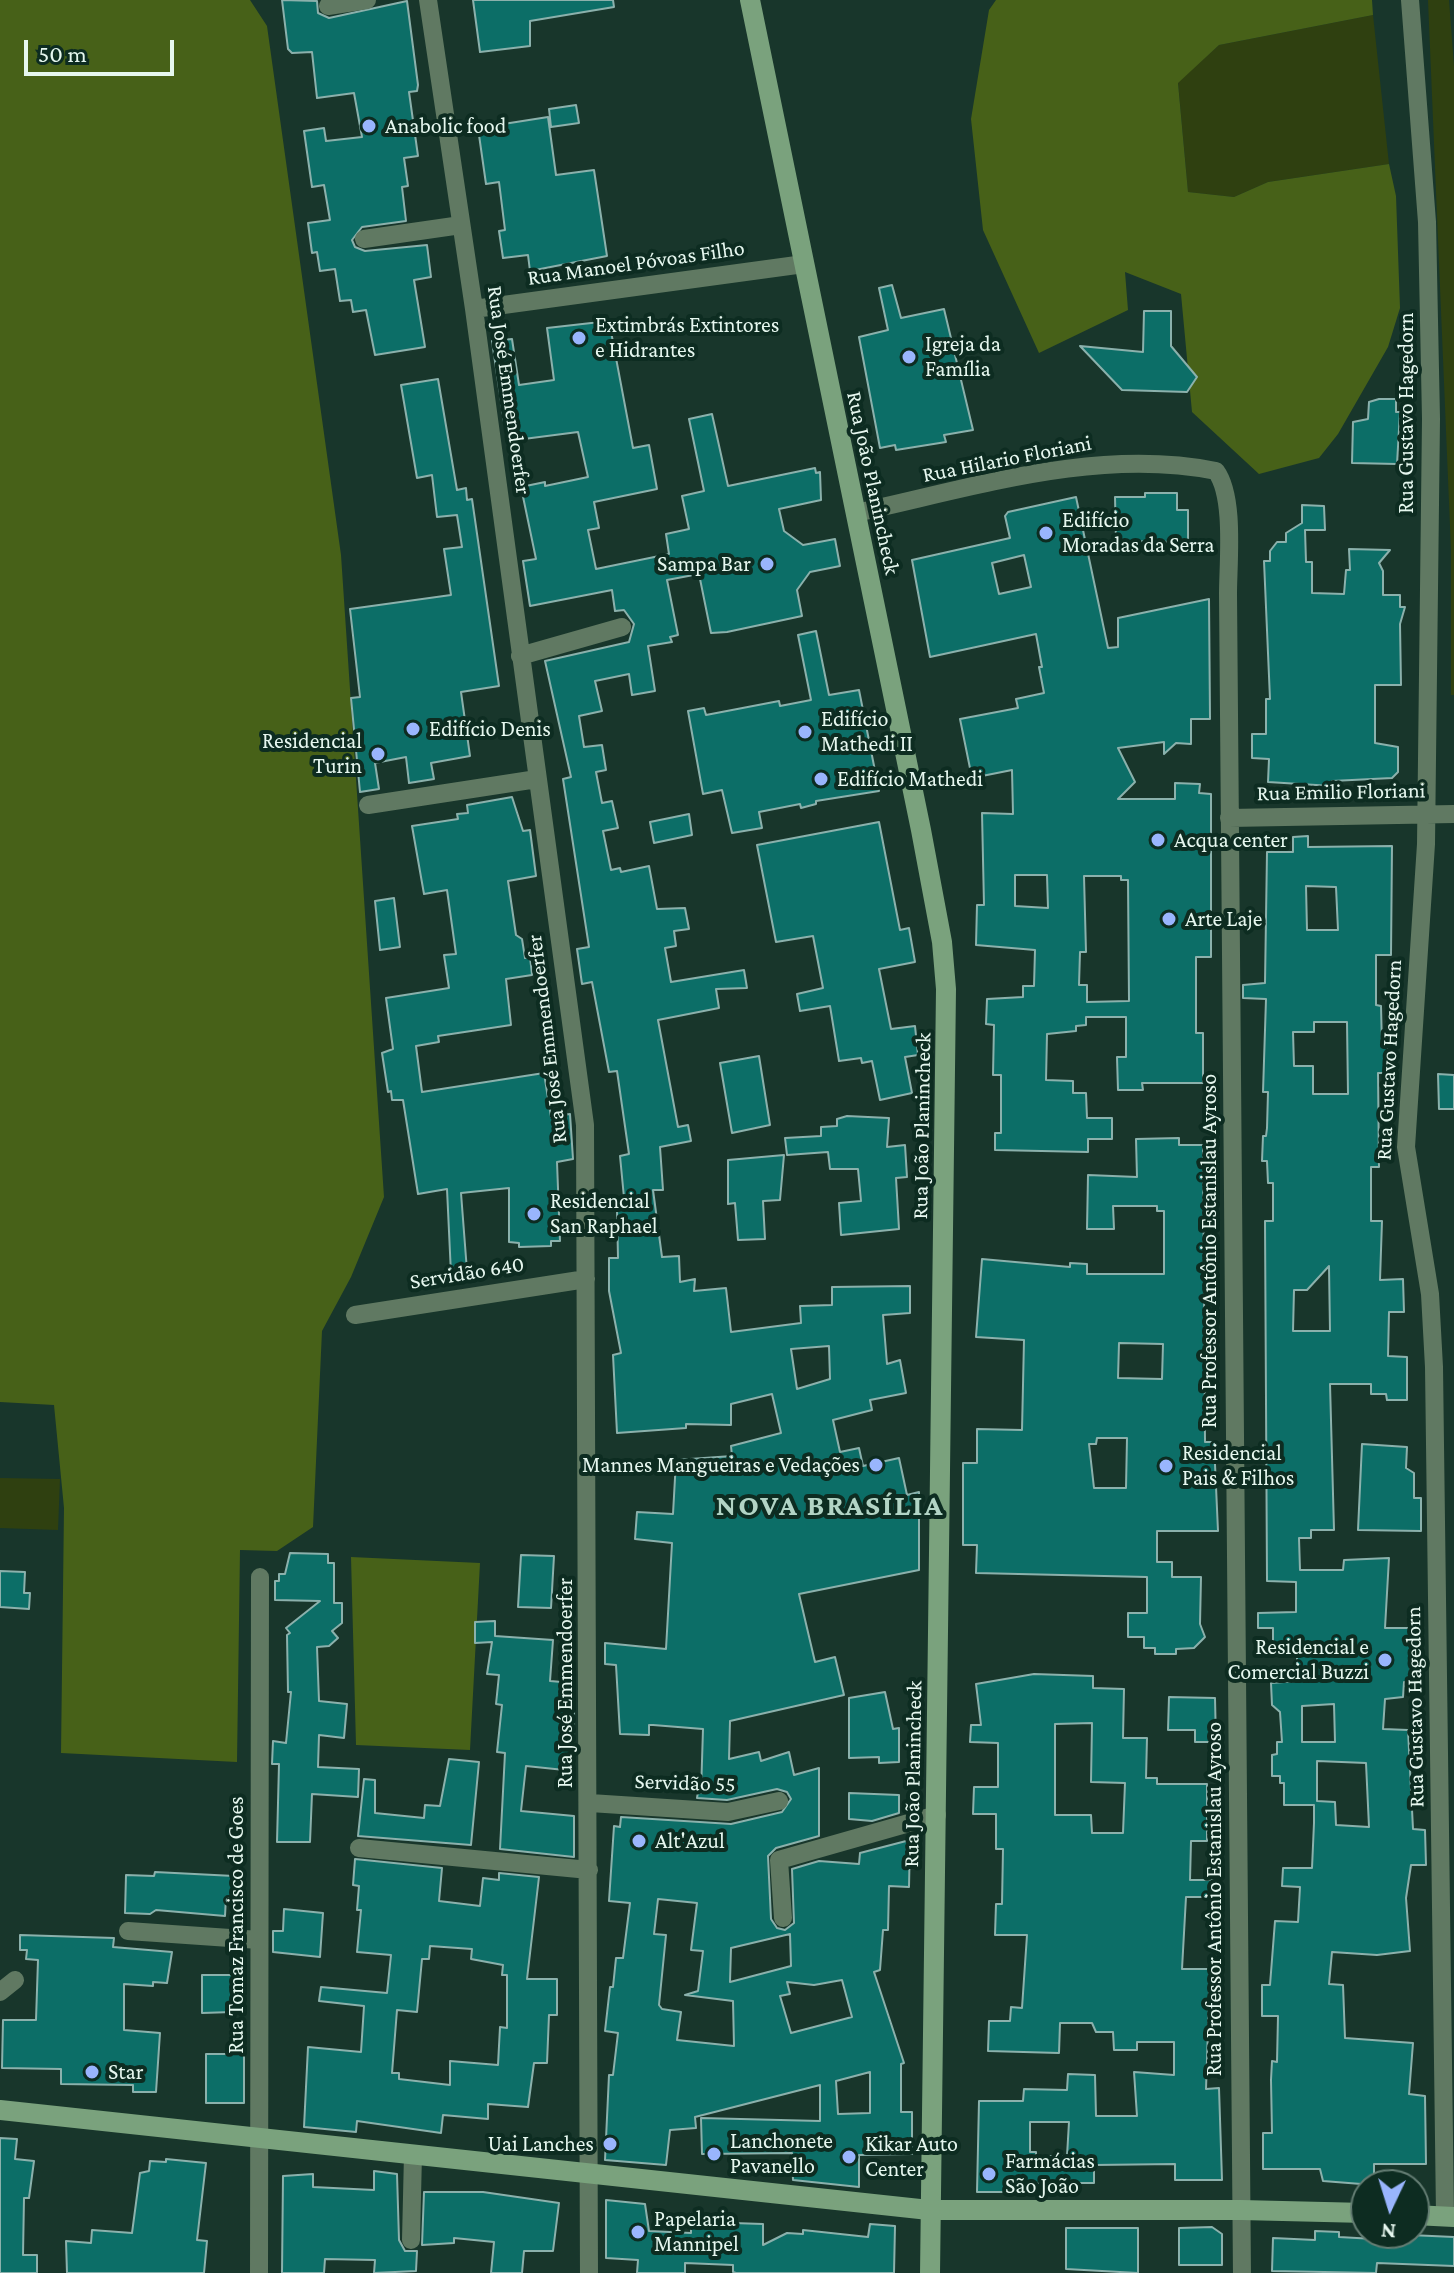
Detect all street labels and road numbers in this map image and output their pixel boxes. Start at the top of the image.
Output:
street label: Rua Manoel Póvoas Filho [526,235,746,291]
street label: Rua José Emmendoerfer [481,284,537,496]
street label: Rua Gustavo Hagedorn [1393,312,1419,514]
street label: Rua João Planincheck [841,389,905,577]
street label: Rua Hilario Floriani [920,430,1094,488]
street label: Rua Emilio Floriani [1256,777,1426,807]
street label: Rua José Emmendoerfer [521,933,573,1145]
street label: Rua Gustavo Hagedorn [1371,959,1407,1161]
street label: Rua João Planincheck [907,1032,937,1220]
street label: Rua Professor Antônio Estanislau Ayroso [1196,1074,1222,1428]
street label: Servidão 640 [408,1251,526,1295]
street label: Rua José Emmendoerfer [552,1578,578,1788]
street label: Rua Gustavo Hagedorn [1400,1606,1430,1808]
street label: Rua João Planincheck [898,1680,928,1868]
street label: Rua Professor Antônio Estanislau Ayroso [1201,1722,1227,2076]
street label: Servidão 55 [634,1768,736,1798]
street label: Rua Tomaz Francisco de Goes [223,1796,249,2054]

